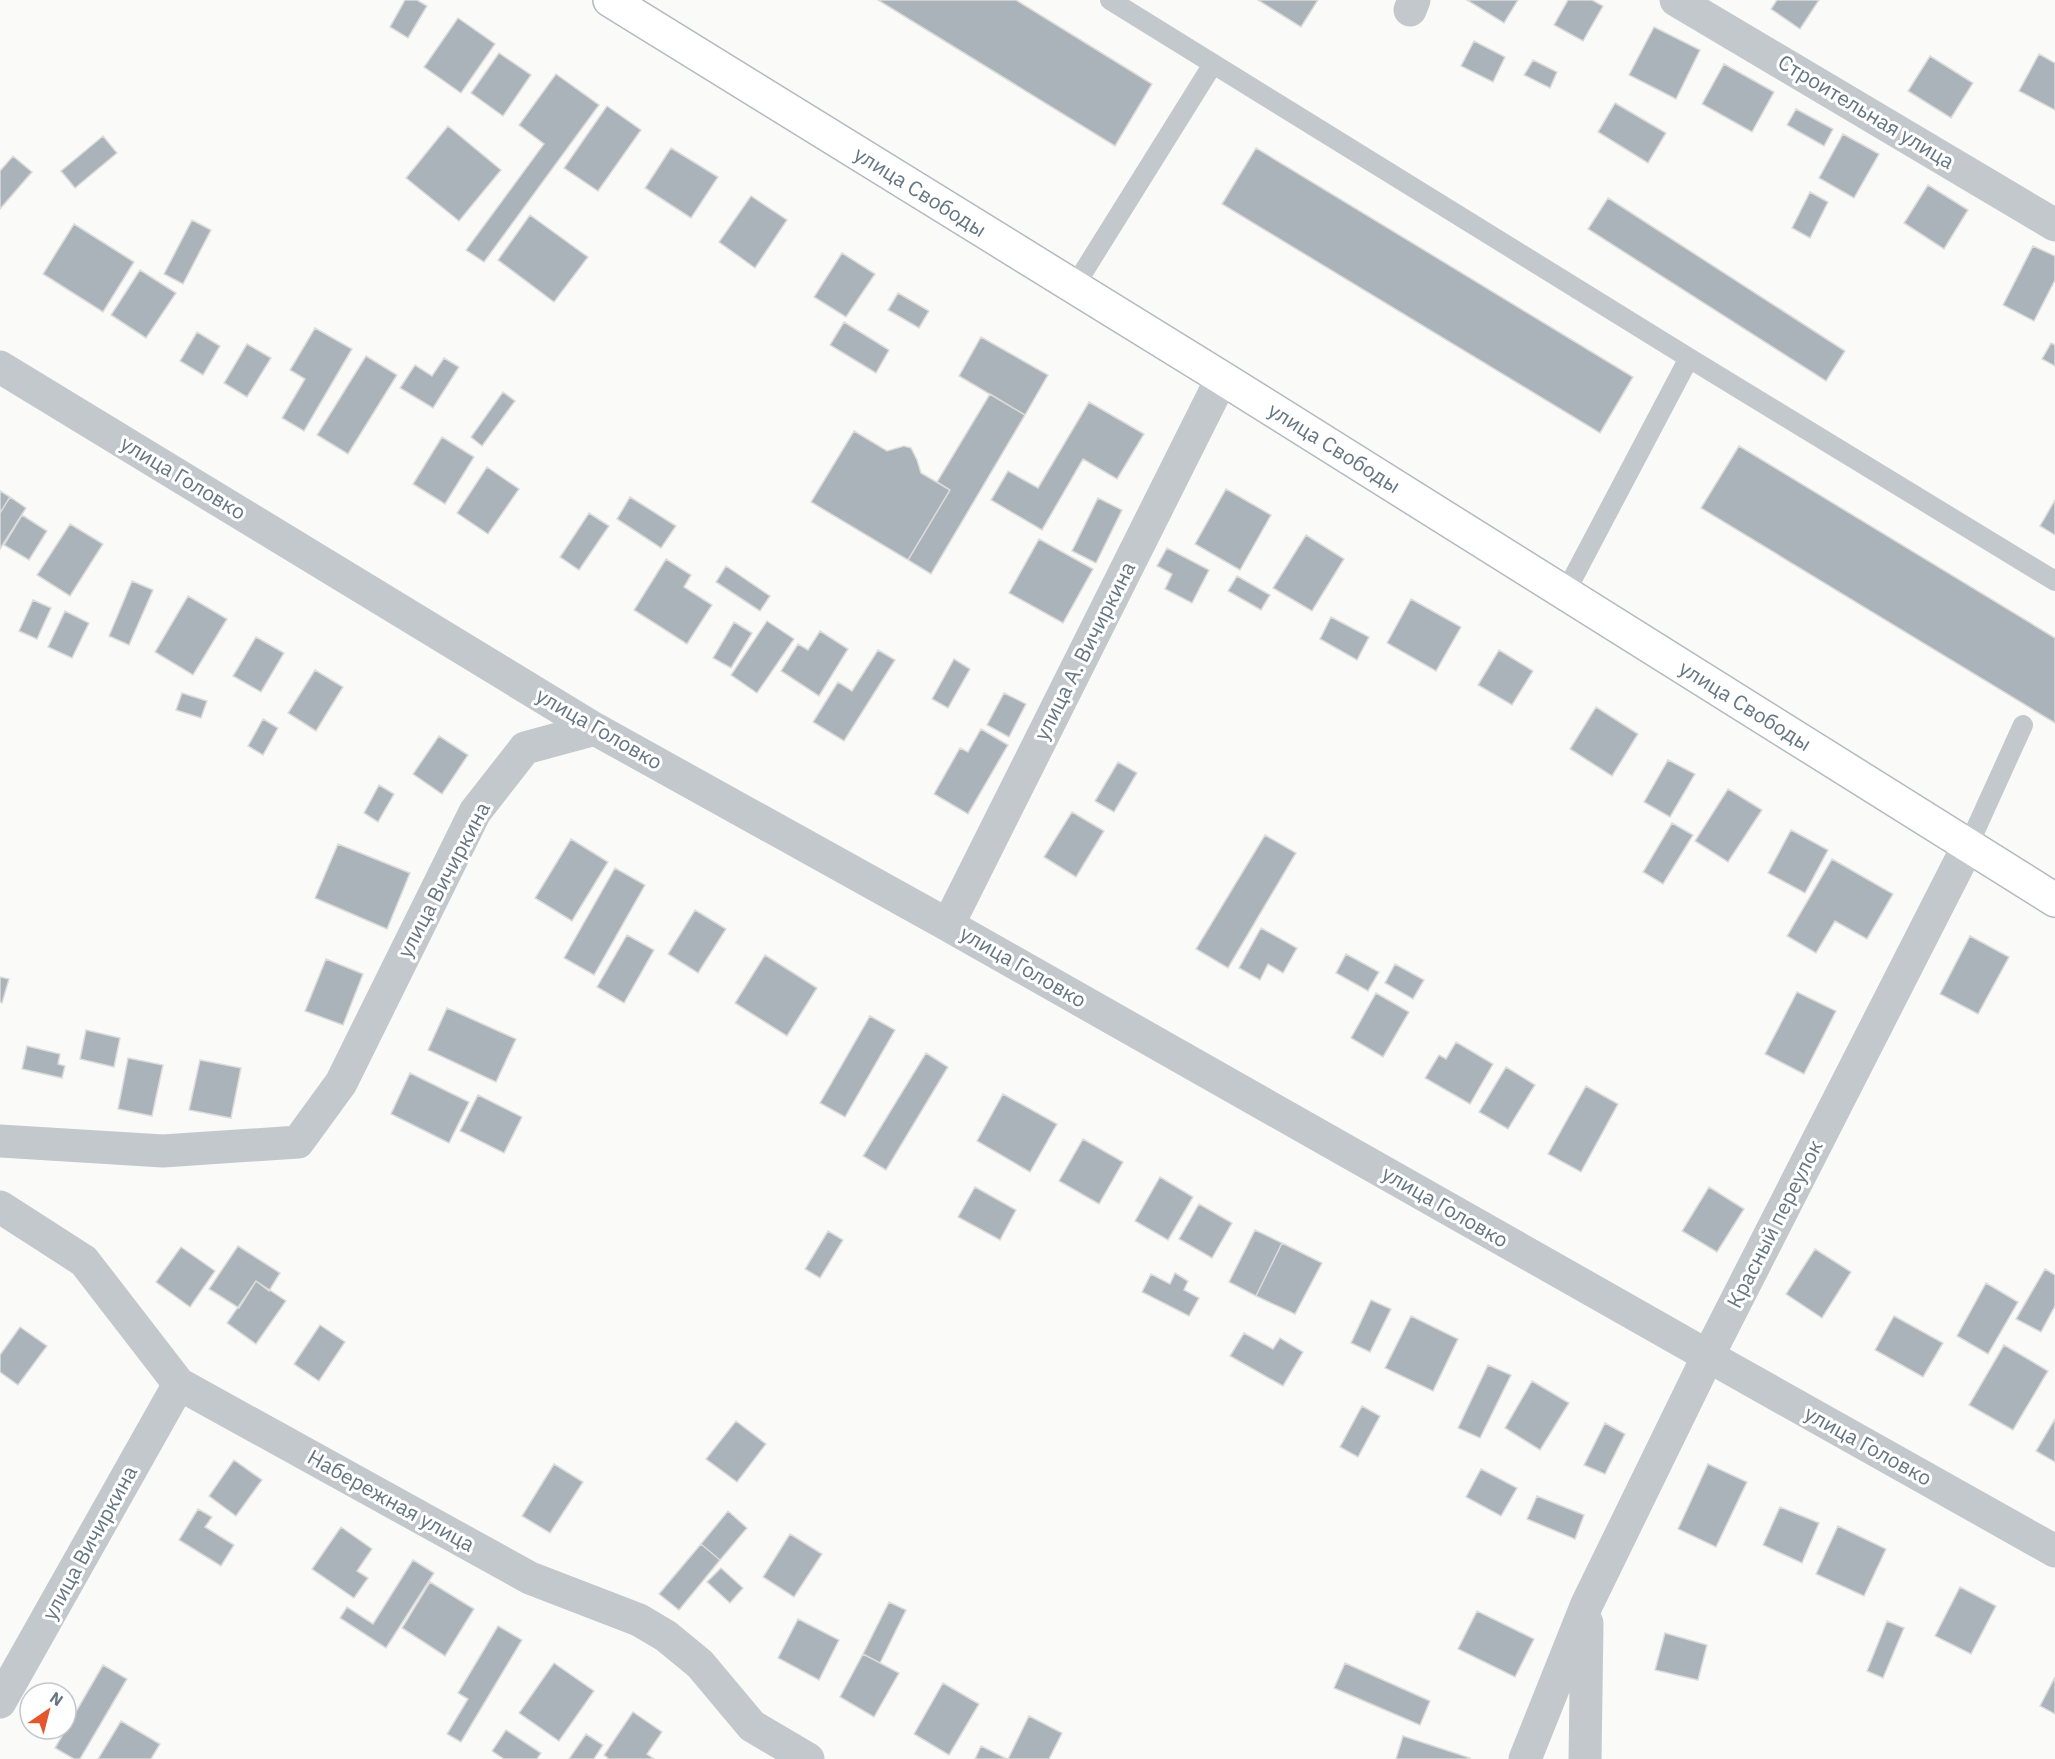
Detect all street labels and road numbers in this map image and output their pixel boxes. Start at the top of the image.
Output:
street label: Строительная улица [1773,47,1960,175]
street label: улица Свободы [849,139,992,243]
street label: улица Свободы [1263,395,1406,499]
street label: улица Головко [116,429,251,526]
street label: улица А. Вичиркина [1027,556,1141,745]
street label: улица Свободы [1674,653,1817,757]
street label: улица Головко [531,681,668,776]
street label: улица Вичиркина [390,797,496,962]
street label: улица Головко [955,919,1092,1014]
street label: Красный переулок [1720,1135,1829,1312]
street label: улица Головко [1377,1159,1514,1254]
street label: улица Головко [1800,1399,1937,1492]
street label: Набережная улица [303,1443,480,1558]
street label: улица Вичиркина [35,1460,143,1625]

